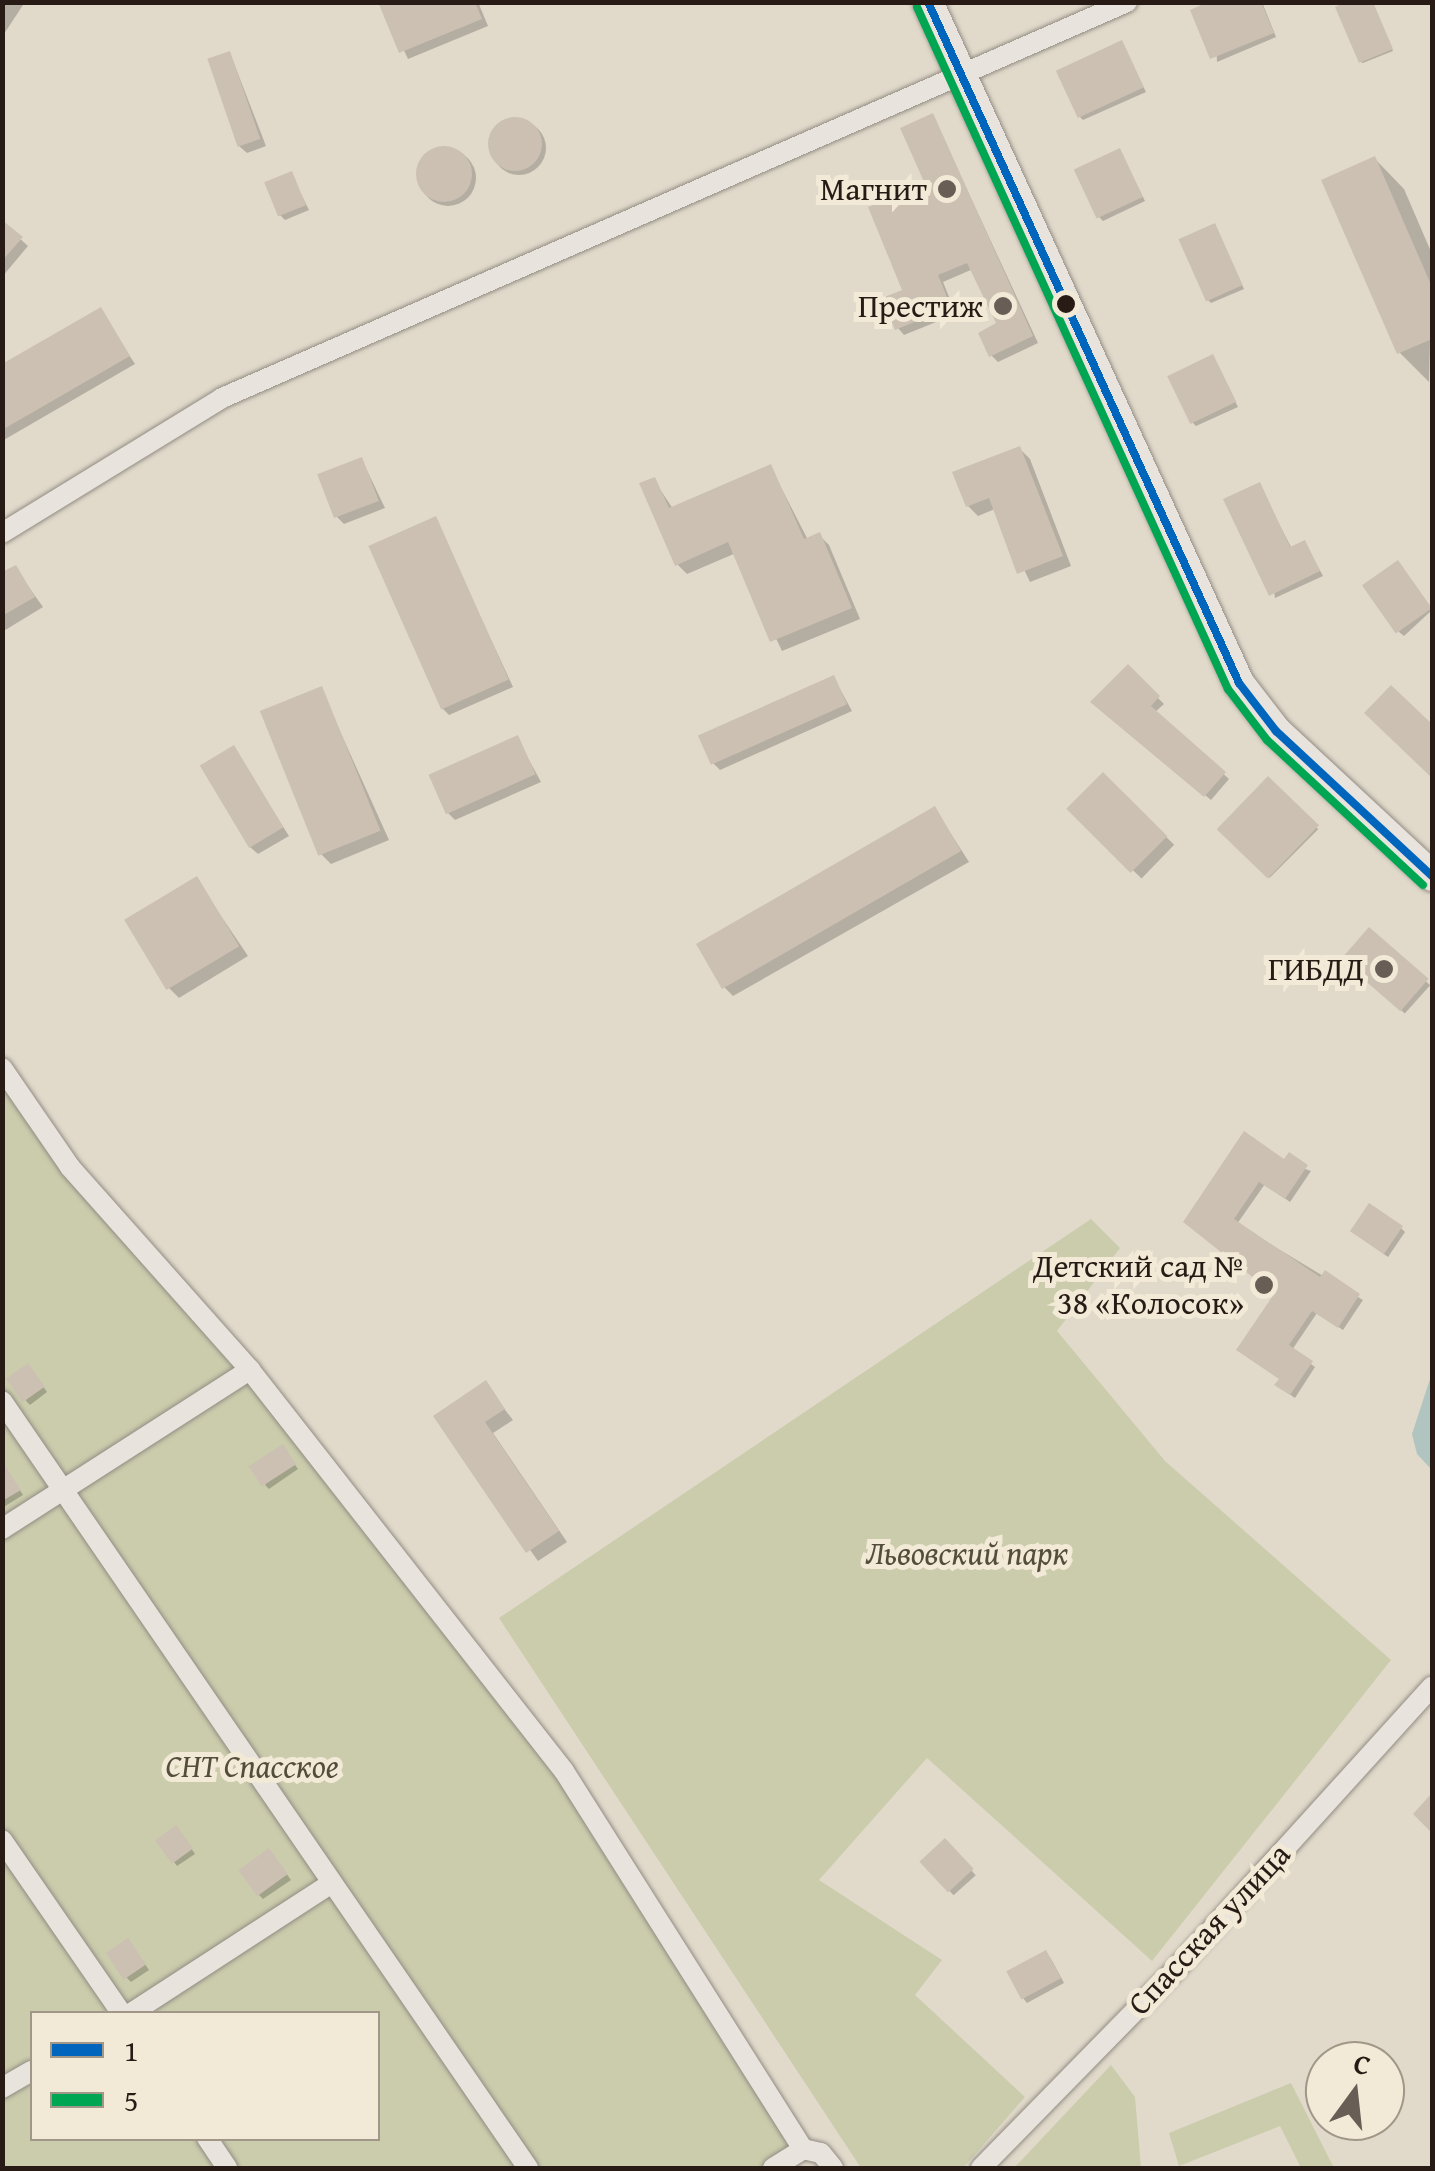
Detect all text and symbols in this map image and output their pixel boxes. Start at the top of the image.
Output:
place label: Магнит [820,170,927,208]
marker: Магнит [936,178,958,200]
place label: Престиж [858,287,983,325]
unlabelled marker [1056,294,1076,314]
marker: Престиж [992,295,1014,317]
place label: ГИБДД [1268,950,1364,988]
marker: ГИБДД [1373,958,1395,980]
place label: Детский сад № 38 «Колосок» [1033,1248,1244,1323]
marker: Детский сад № 38 «Колосок» [1253,1274,1275,1296]
park label: Львовский парк [866,1534,1068,1572]
park label: СНТ Спасское [165,1747,339,1785]
street label: Спасская улица [1120,1835,1298,2023]
legend [30,2011,380,2141]
text: 1 [124,2028,138,2072]
north arrow [1305,2041,1405,2141]
text: С [1349,2042,1375,2085]
text: 5 [124,2078,138,2122]

